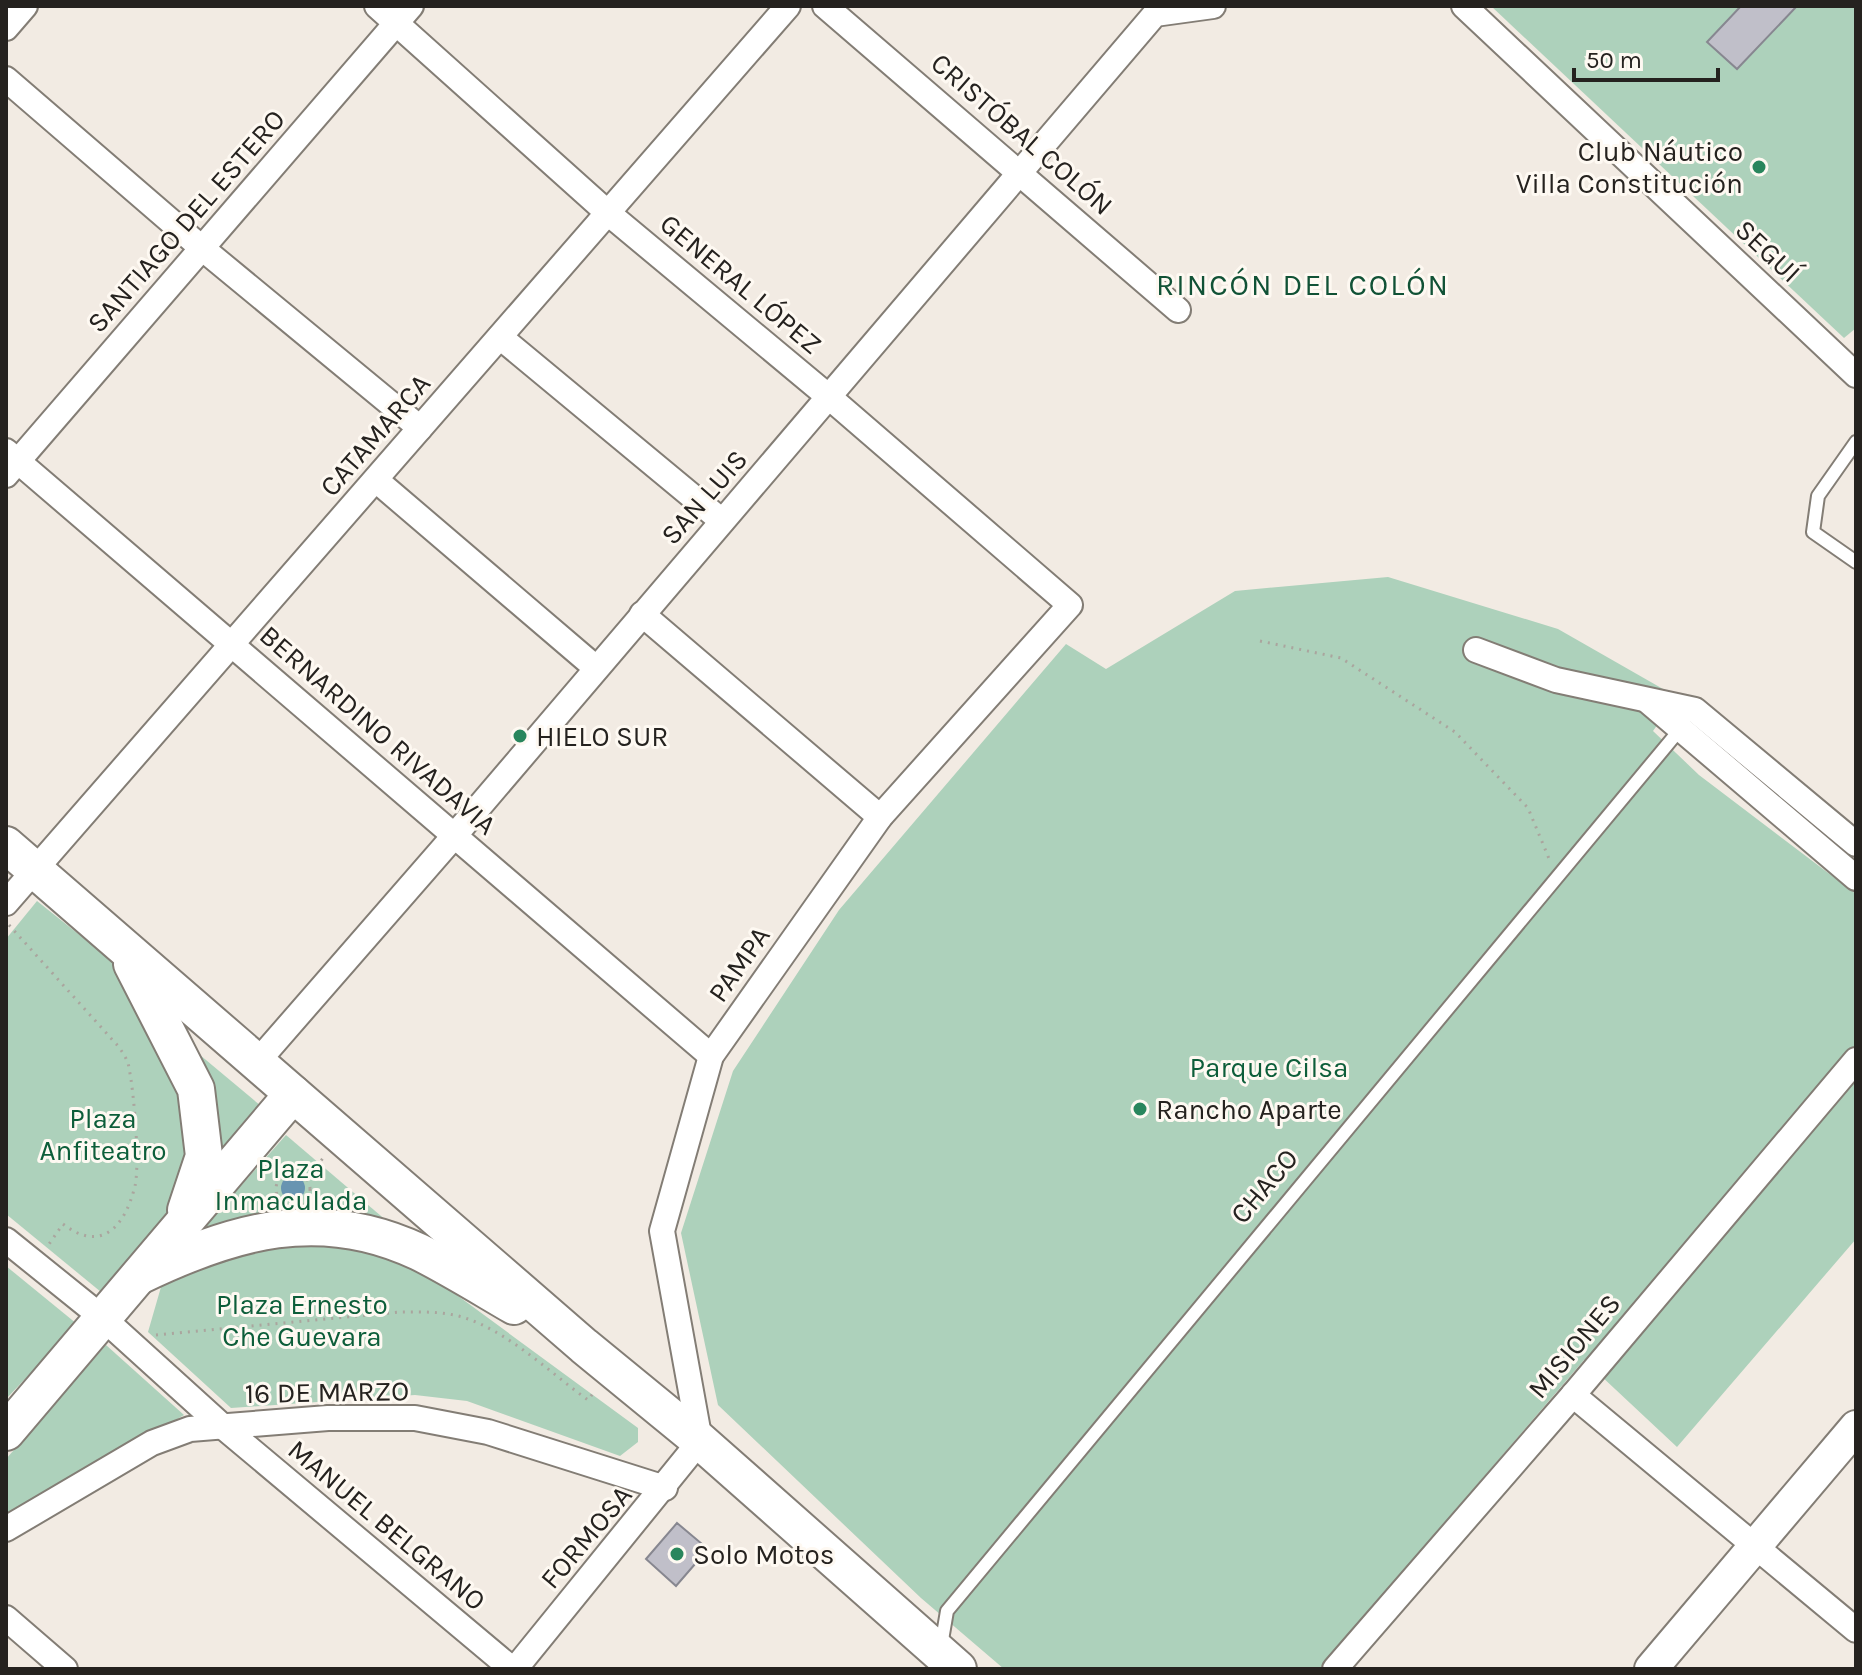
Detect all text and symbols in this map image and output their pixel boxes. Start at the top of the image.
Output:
scale bar [1574,32,1718,82]
street label: CRISTÓBAL COLÓN [924,46,1120,222]
text: 50 m [1586,46,1642,74]
street label: SANTIAGO DEL ESTERO [80,103,292,339]
place label: Club Náutico Villa Constitución [1516,135,1743,200]
marker: Club Náutico Villa Constitución [1750,158,1768,176]
street label: GENERAL LÓPEZ [654,207,828,361]
street label: SEGUÍ [1729,212,1809,290]
district label: RINCÓN DEL COLÓN [1156,267,1450,303]
street label: CATAMARCA [313,367,437,503]
street label: SAN LUIS [654,443,754,551]
street label: BERNARDINO RIVADAVIA [253,618,503,842]
place label: HIELO SUR [536,720,668,753]
marker: HIELO SUR [511,727,529,745]
street label: PAMPA [701,920,777,1008]
park label: Parque Cilsa [1190,1051,1348,1084]
place label: Rancho Aparte [1156,1093,1342,1126]
marker: Rancho Aparte [1131,1100,1149,1118]
park label: Plaza Anfiteatro [39,1102,167,1167]
street label: CHACO [1223,1142,1305,1230]
park label: Plaza Inmaculada [214,1152,368,1217]
street label: MISIONES [1521,1287,1627,1405]
park label: Plaza Ernesto Che Guevara [216,1288,388,1353]
street label: 16 DE MARZO [245,1374,409,1410]
street label: MANUEL BELGRANO [282,1433,492,1617]
street label: FORMOSA [533,1479,639,1595]
place label: Solo Motos [693,1538,835,1571]
marker: Solo Motos [668,1545,686,1563]

